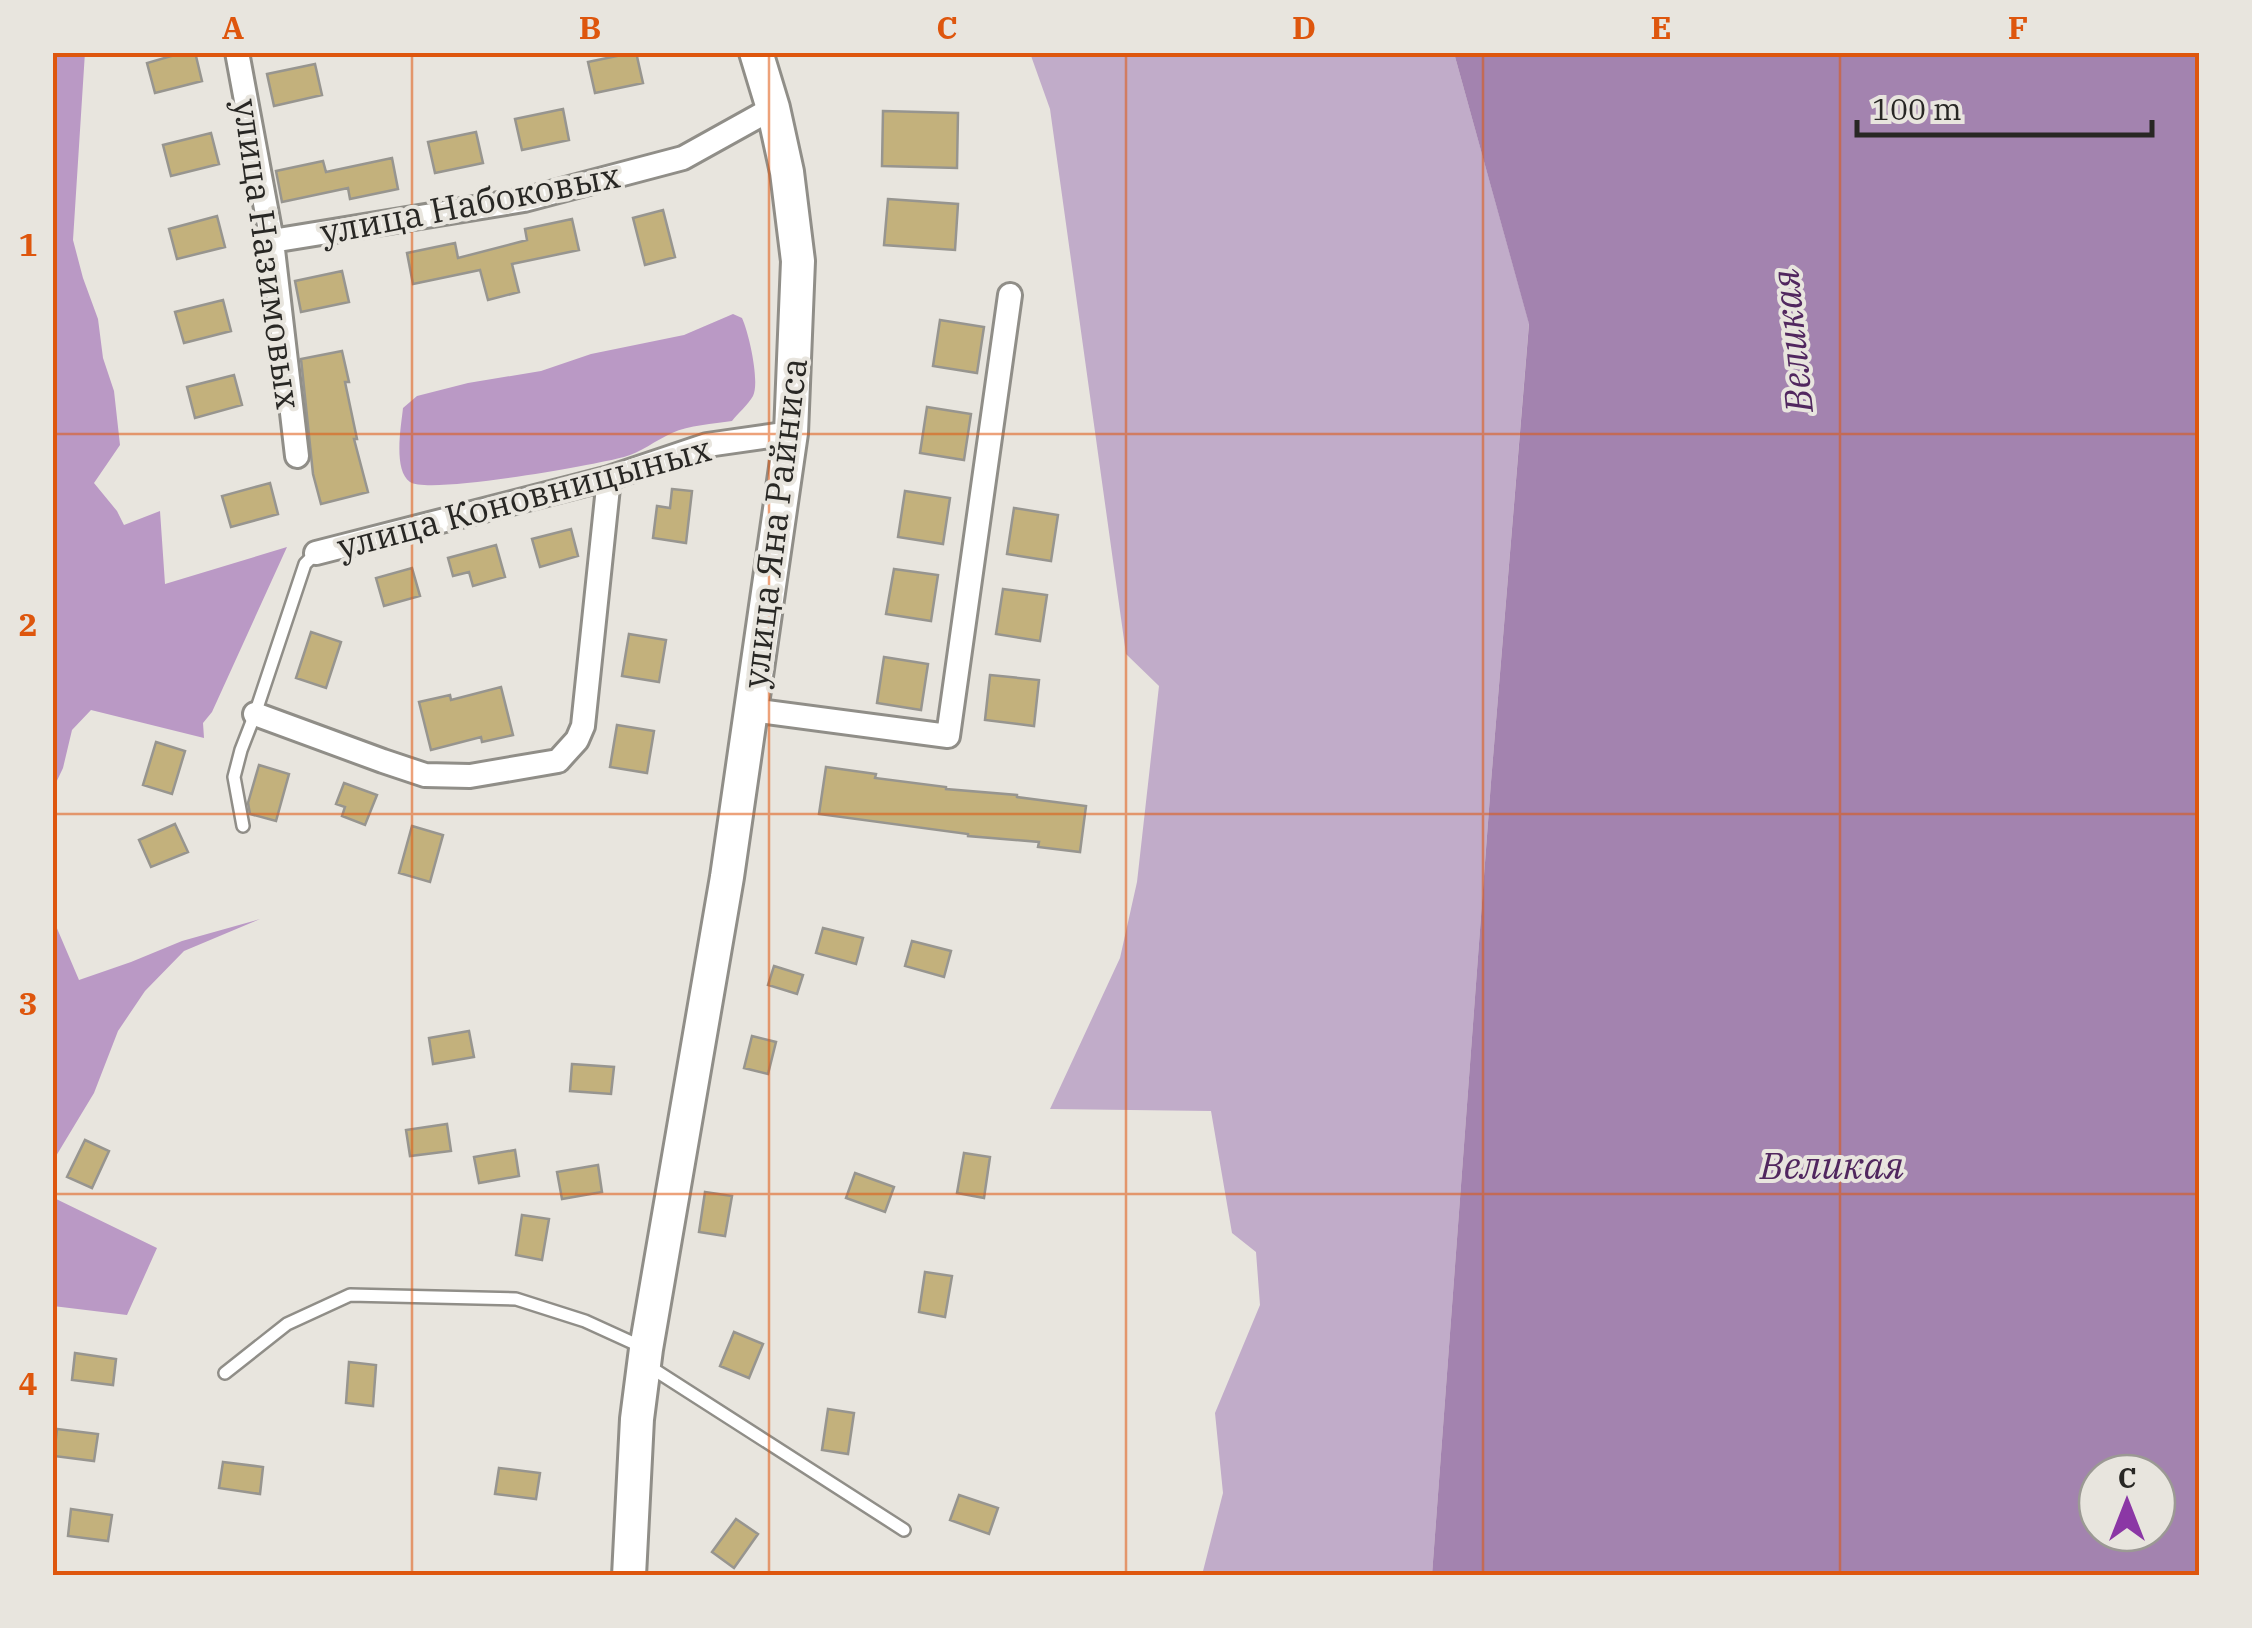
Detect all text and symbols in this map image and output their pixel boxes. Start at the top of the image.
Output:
text: A [222,6,244,48]
text: B [579,6,601,48]
text: C [936,6,958,48]
text: D [1292,6,1316,48]
text: E [1650,6,1672,48]
text: F [2008,6,2028,48]
scale bar [1857,75,2152,137]
text: 100 m [1872,89,1962,128]
street label: улица Назимовых [223,96,313,412]
street label: улица Набоковых [316,151,624,255]
text: 1 [18,223,38,265]
water label: Великая [1759,267,1823,416]
street label: улица Яна Райниса [731,355,817,691]
street label: улица Коновницыных [332,425,716,569]
text: 2 [18,603,38,645]
text: 3 [18,982,38,1024]
water label: Великая [1759,1140,1904,1189]
text: 4 [18,1362,38,1404]
north arrow [2077,1453,2177,1553]
text: С [2118,1459,2136,1496]

